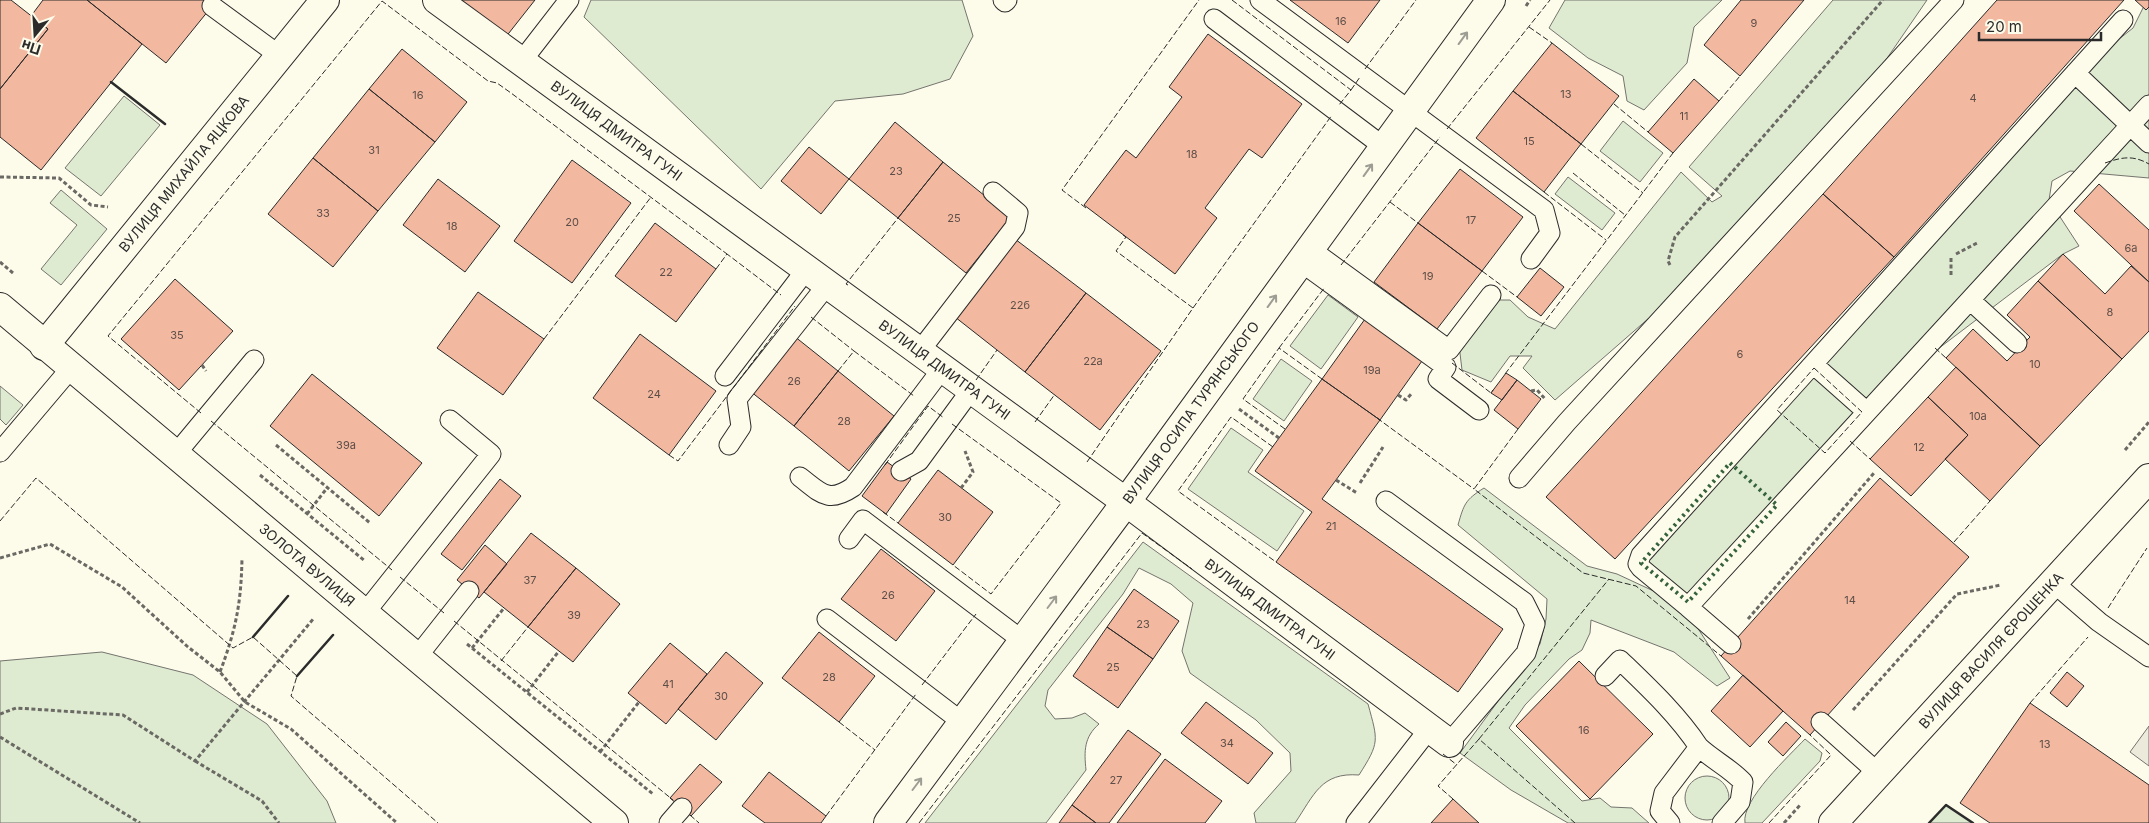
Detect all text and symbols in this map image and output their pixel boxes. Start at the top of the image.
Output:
north arrow [10,10,60,60]
scale bar [1979,10,2102,42]
house number: 16 [1335,14,1347,28]
house number: 9 [1751,16,1758,30]
text: 20 m [1986,17,2022,36]
one-way arrow [1458,32,1468,46]
text: Пн [19,37,43,59]
street label: ВУЛИЦЯ ДМИТРА ГУНІ [548,77,686,184]
house number: 13 [1560,87,1572,101]
house number: 16 [412,88,424,102]
street label: ВУЛИЦЯ МИХАЙЛА ЯЦКОВА [115,91,252,255]
house number: 4 [1969,91,1977,105]
house number: 11 [1680,109,1688,123]
house number: 15 [1523,134,1535,148]
house number: 31 [368,143,380,157]
house number: 18 [1186,147,1198,161]
one-way arrow [1363,163,1373,177]
house number: 23 [889,164,903,178]
house number: 33 [316,206,330,220]
house number: 25 [947,211,961,225]
house number: 17 [1466,213,1476,227]
house number: 20 [565,215,579,229]
house number: 18 [446,219,458,233]
house number: 6а [2125,241,2138,255]
house number: 22 [659,265,673,279]
house number: 19 [1422,269,1434,283]
one-way arrow [1267,294,1277,308]
house number: 22б [1010,298,1030,312]
house number: 8 [2107,305,2114,319]
street label: ВУЛИЦЯ ДМИТРА ГУНІ [876,316,1014,423]
street label: ВУЛИЦЯ ОСИПА ТУРЯНСЬКОГО [1119,318,1262,507]
house number: 35 [170,328,184,342]
house number: 6 [1737,347,1744,361]
house number: 22а [1083,354,1103,368]
house number: 10 [2029,357,2041,371]
house number: 19а [1363,363,1381,377]
house number: 26 [787,374,801,388]
house number: 24 [647,387,661,401]
house number: 10а [1969,409,1987,423]
house number: 28 [837,414,851,428]
house number: 39а [336,438,356,452]
house number: 12 [1913,440,1925,454]
house number: 30 [938,510,952,524]
house number: 21 [1325,519,1337,533]
street label: ЗОЛОТА ВУЛИЦЯ [256,520,359,610]
street label: ВУЛИЦЯ ДМИТРА ГУНІ [1202,555,1339,663]
street label: ВУЛИЦЯ ВАСИЛЯ ЄРОШЕНКА [1915,568,2067,732]
house number: 37 [523,573,537,587]
house number: 26 [881,588,895,602]
house number: 14 [1844,593,1856,607]
one-way arrow [1047,595,1057,609]
house number: 39 [567,608,581,622]
house number: 23 [1136,617,1150,631]
house number: 25 [1106,660,1120,674]
house number: 28 [822,670,836,684]
house number: 41 [662,677,674,691]
house number: 30 [714,689,728,703]
house number: 16 [1578,723,1590,737]
house number: 34 [1220,736,1234,750]
house number: 13 [2039,737,2051,751]
house number: 27 [1110,773,1122,787]
one-way arrow [911,778,922,791]

